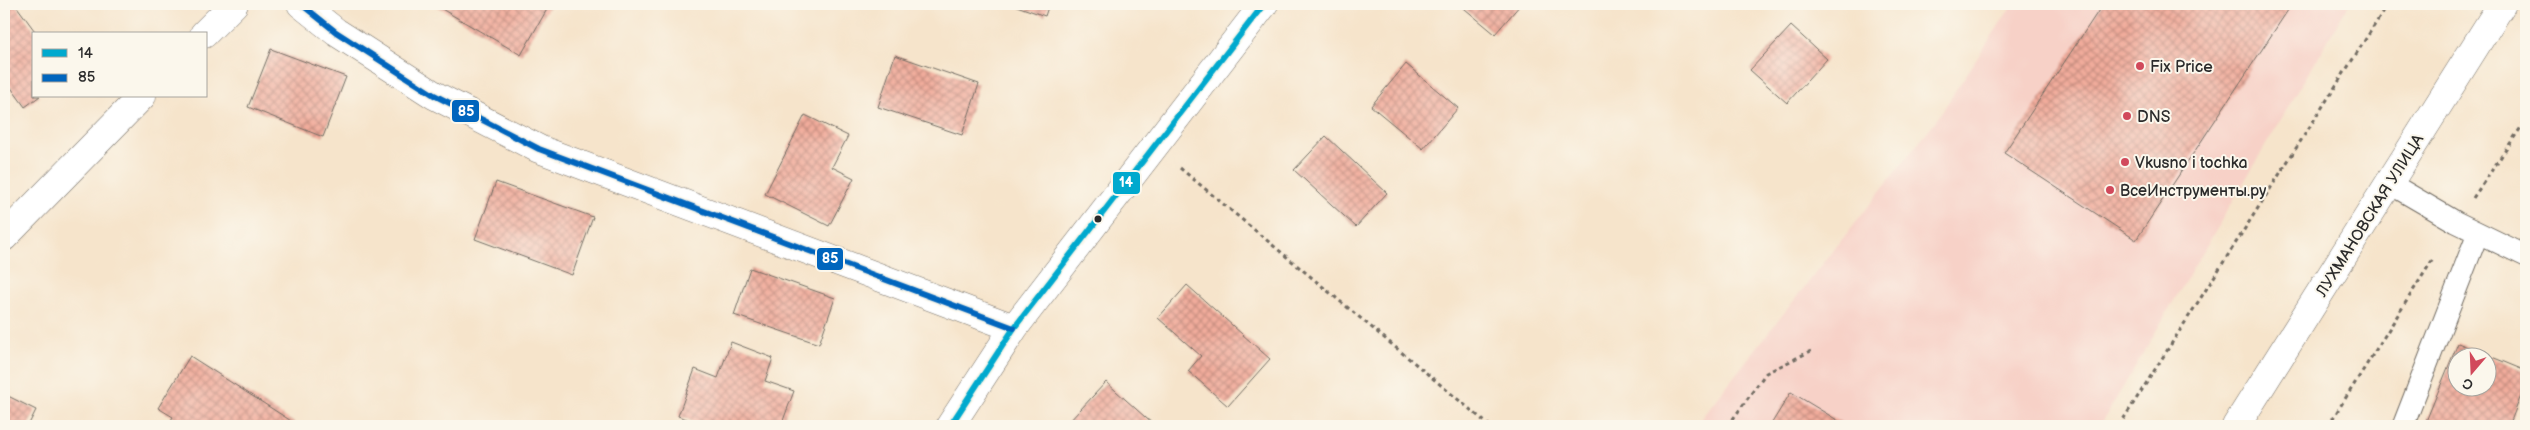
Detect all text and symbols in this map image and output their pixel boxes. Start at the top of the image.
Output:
legend [32,32,208,98]
text: 14 [78,44,93,63]
place label: Fix Price [2150,58,2213,77]
marker: Fix Price [2134,60,2146,72]
text: 85 [78,68,95,87]
line badge: 85 [451,99,480,123]
text: 85 [458,103,474,120]
place label: DNS [2137,108,2170,127]
marker: DNS [2121,110,2133,122]
street label: ЛУХМАНОВСКАЯ УЛИЦА [2312,131,2428,301]
place label: Vkusno i tochka [2135,154,2247,173]
marker: Vkusno i tochka [2119,156,2131,168]
line badge: 14 [1112,171,1141,195]
text: 14 [1119,174,1134,191]
place label: ВсеИнструменты.ру [2120,182,2267,201]
marker: ВсеИнструменты.ру [2104,184,2116,196]
unlabelled marker [1093,214,1103,224]
line badge: 85 [816,247,844,271]
text: 85 [822,250,838,267]
north arrow [2448,348,2498,398]
text: С [2460,374,2475,393]

